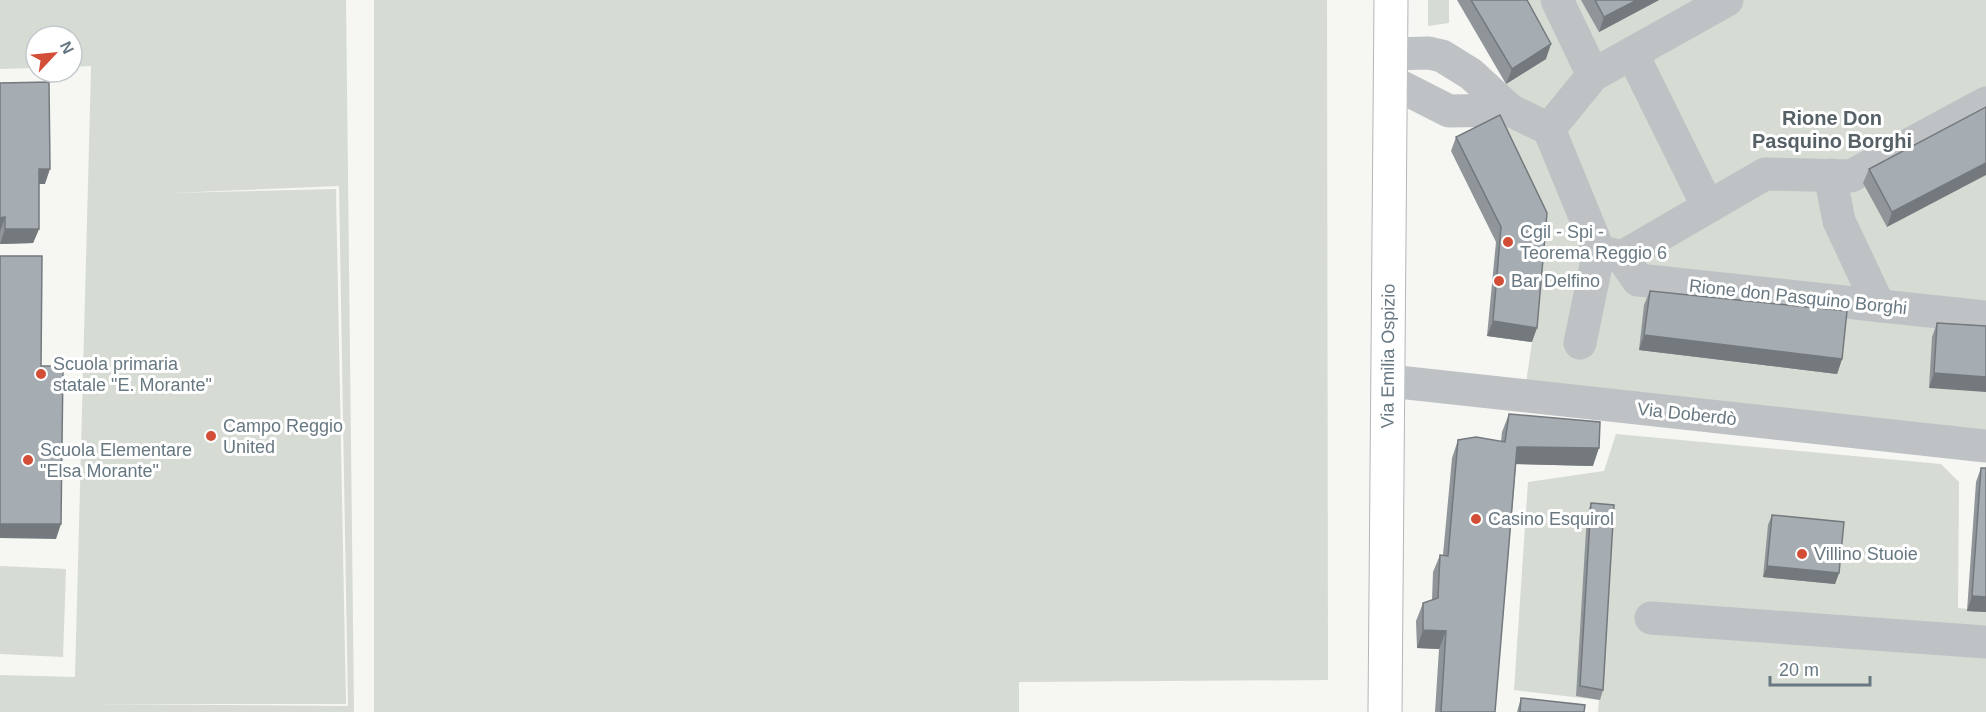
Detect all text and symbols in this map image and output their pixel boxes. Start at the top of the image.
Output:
north arrow [24,24,84,84]
text: N [57,39,77,57]
district label: Rione Don Pasquino Borghi [1752,107,1912,152]
place label: Cgil - Spi - Teorema Reggio 6 [1520,222,1667,263]
marker: Cgil - Spi - Teorema Reggio 6 [1501,235,1515,249]
place label: Bar Delfino [1511,271,1600,291]
marker: Bar Delfino [1492,274,1506,288]
street label: Rione don Pasquino Borghi [1688,276,1908,318]
street label: Via Emilia Ospizio [1377,284,1399,429]
place label: Scuola primaria statale "E. Morante" [53,354,212,395]
marker: Scuola primaria statale "E. Morante" [34,367,48,381]
street label: Via Doberdò [1636,399,1738,429]
place label: Campo Reggio United [223,416,343,457]
marker: Campo Reggio United [204,429,218,443]
place label: Scuola Elementare "Elsa Morante" [40,440,192,481]
marker: Scuola Elementare "Elsa Morante" [21,453,35,467]
place label: Casino Esquirol [1488,509,1614,529]
marker: Casino Esquirol [1469,512,1483,526]
place label: Villino Stuoie [1814,544,1918,564]
marker: Villino Stuoie [1795,547,1809,561]
scale bar [1770,649,1870,687]
text: 20 m [1779,660,1819,680]

